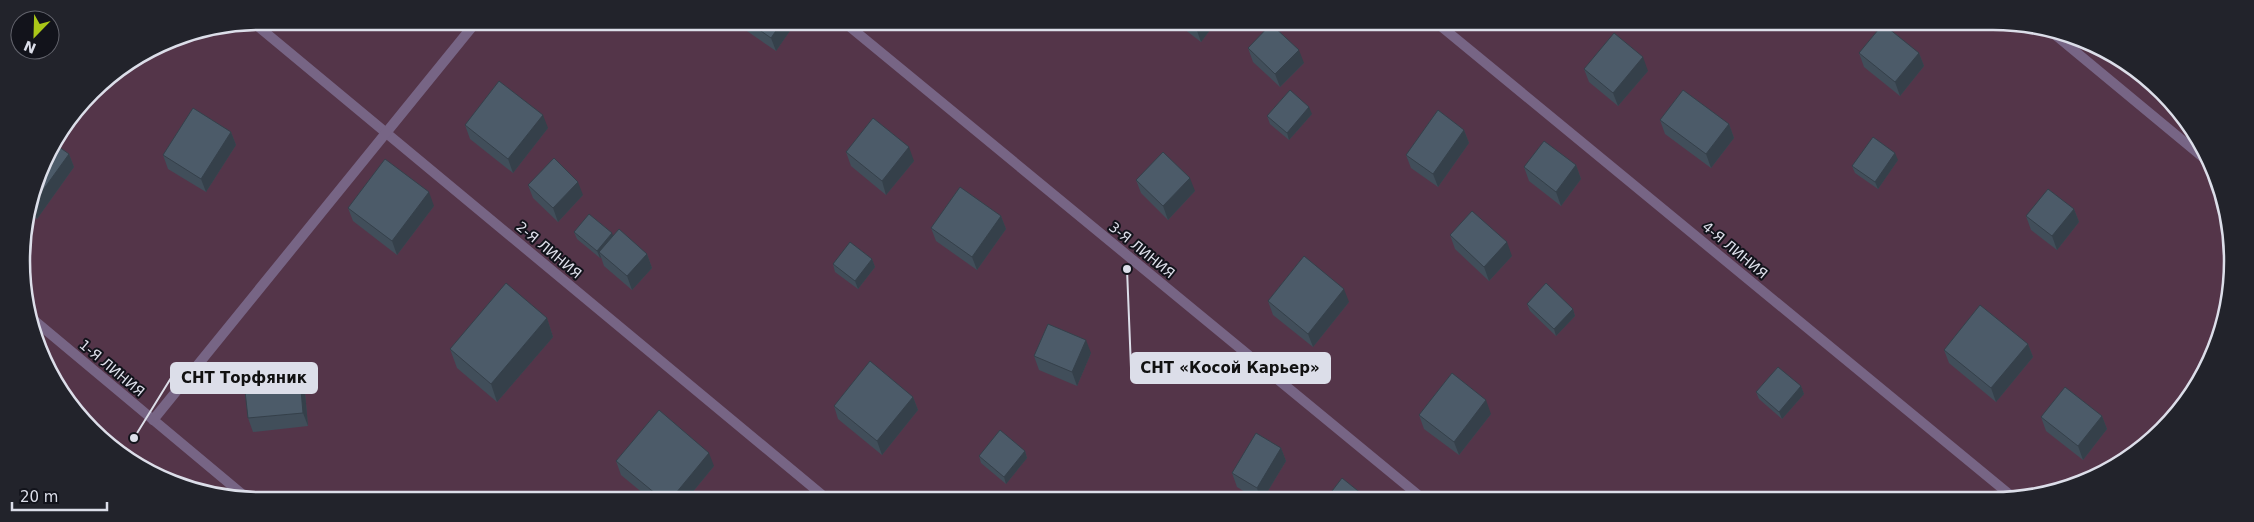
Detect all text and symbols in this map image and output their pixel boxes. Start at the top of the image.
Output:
north arrow [10,10,60,60]
text: N [21,37,38,57]
street label: 2-Я ЛИНИЯ [513,218,585,282]
street label: 4-Я ЛИНИЯ [1699,218,1771,282]
street label: 3-Я ЛИНИЯ [1106,219,1178,281]
street label: 1-Я ЛИНИЯ [76,336,148,400]
callout: СНТ «Косой Карьер» [1131,353,1330,383]
text: СНТ «Косой Карьер» [1140,359,1320,377]
callout: СНТ Торфяник [171,363,317,393]
text: СНТ Торфяник [181,369,307,387]
scale bar [12,480,108,512]
text: 20 m [20,488,58,506]

